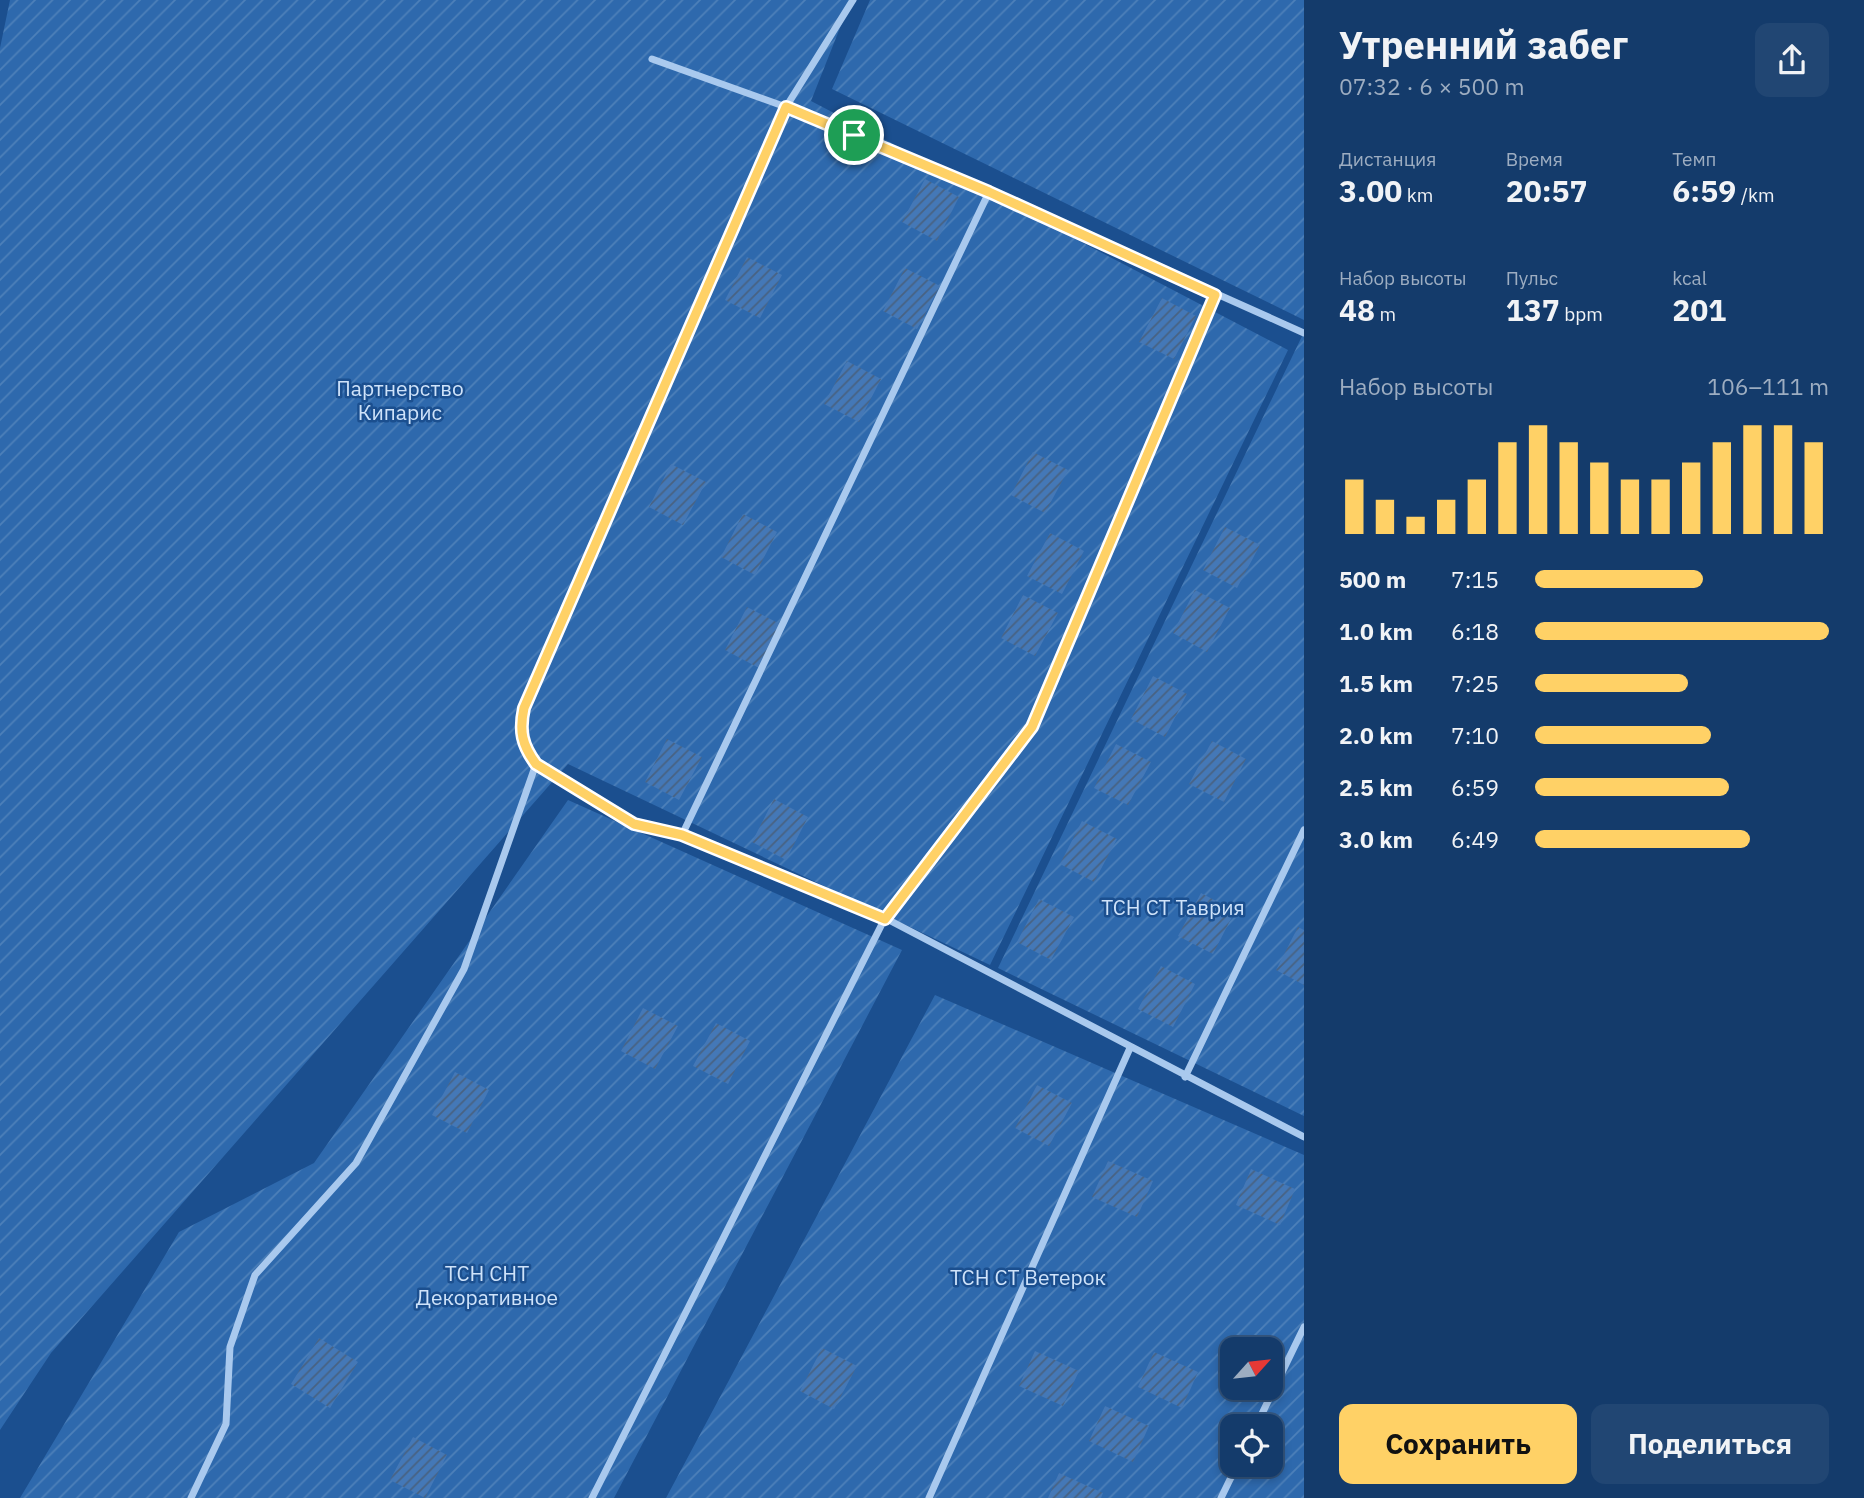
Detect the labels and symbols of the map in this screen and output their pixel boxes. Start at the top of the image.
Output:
pin [824,105,884,165]
park label: Партнерство Кипарис [336,374,464,426]
park label: ТСН СТ Таврия [1101,893,1245,921]
park label: ТСН СНТ Декоративное [416,1259,558,1311]
park label: ТСН СТ Ветерок [950,1263,1106,1291]
north arrow [1220,1337,1283,1400]

